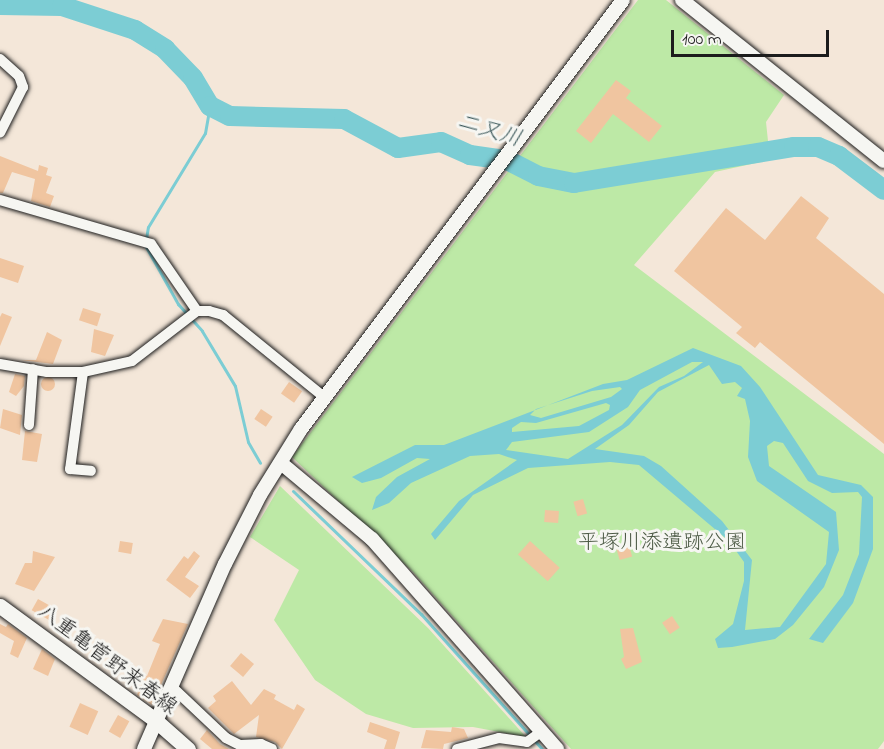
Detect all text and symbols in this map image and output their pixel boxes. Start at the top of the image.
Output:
scale bar [674,18,832,56]
text: 100 m [682,27,722,53]
water label: 二又川 [454,110,524,154]
park label: 平塚川添遺跡公園 [578,530,746,556]
street label: 八重亀菅野来春線 [32,599,182,721]

